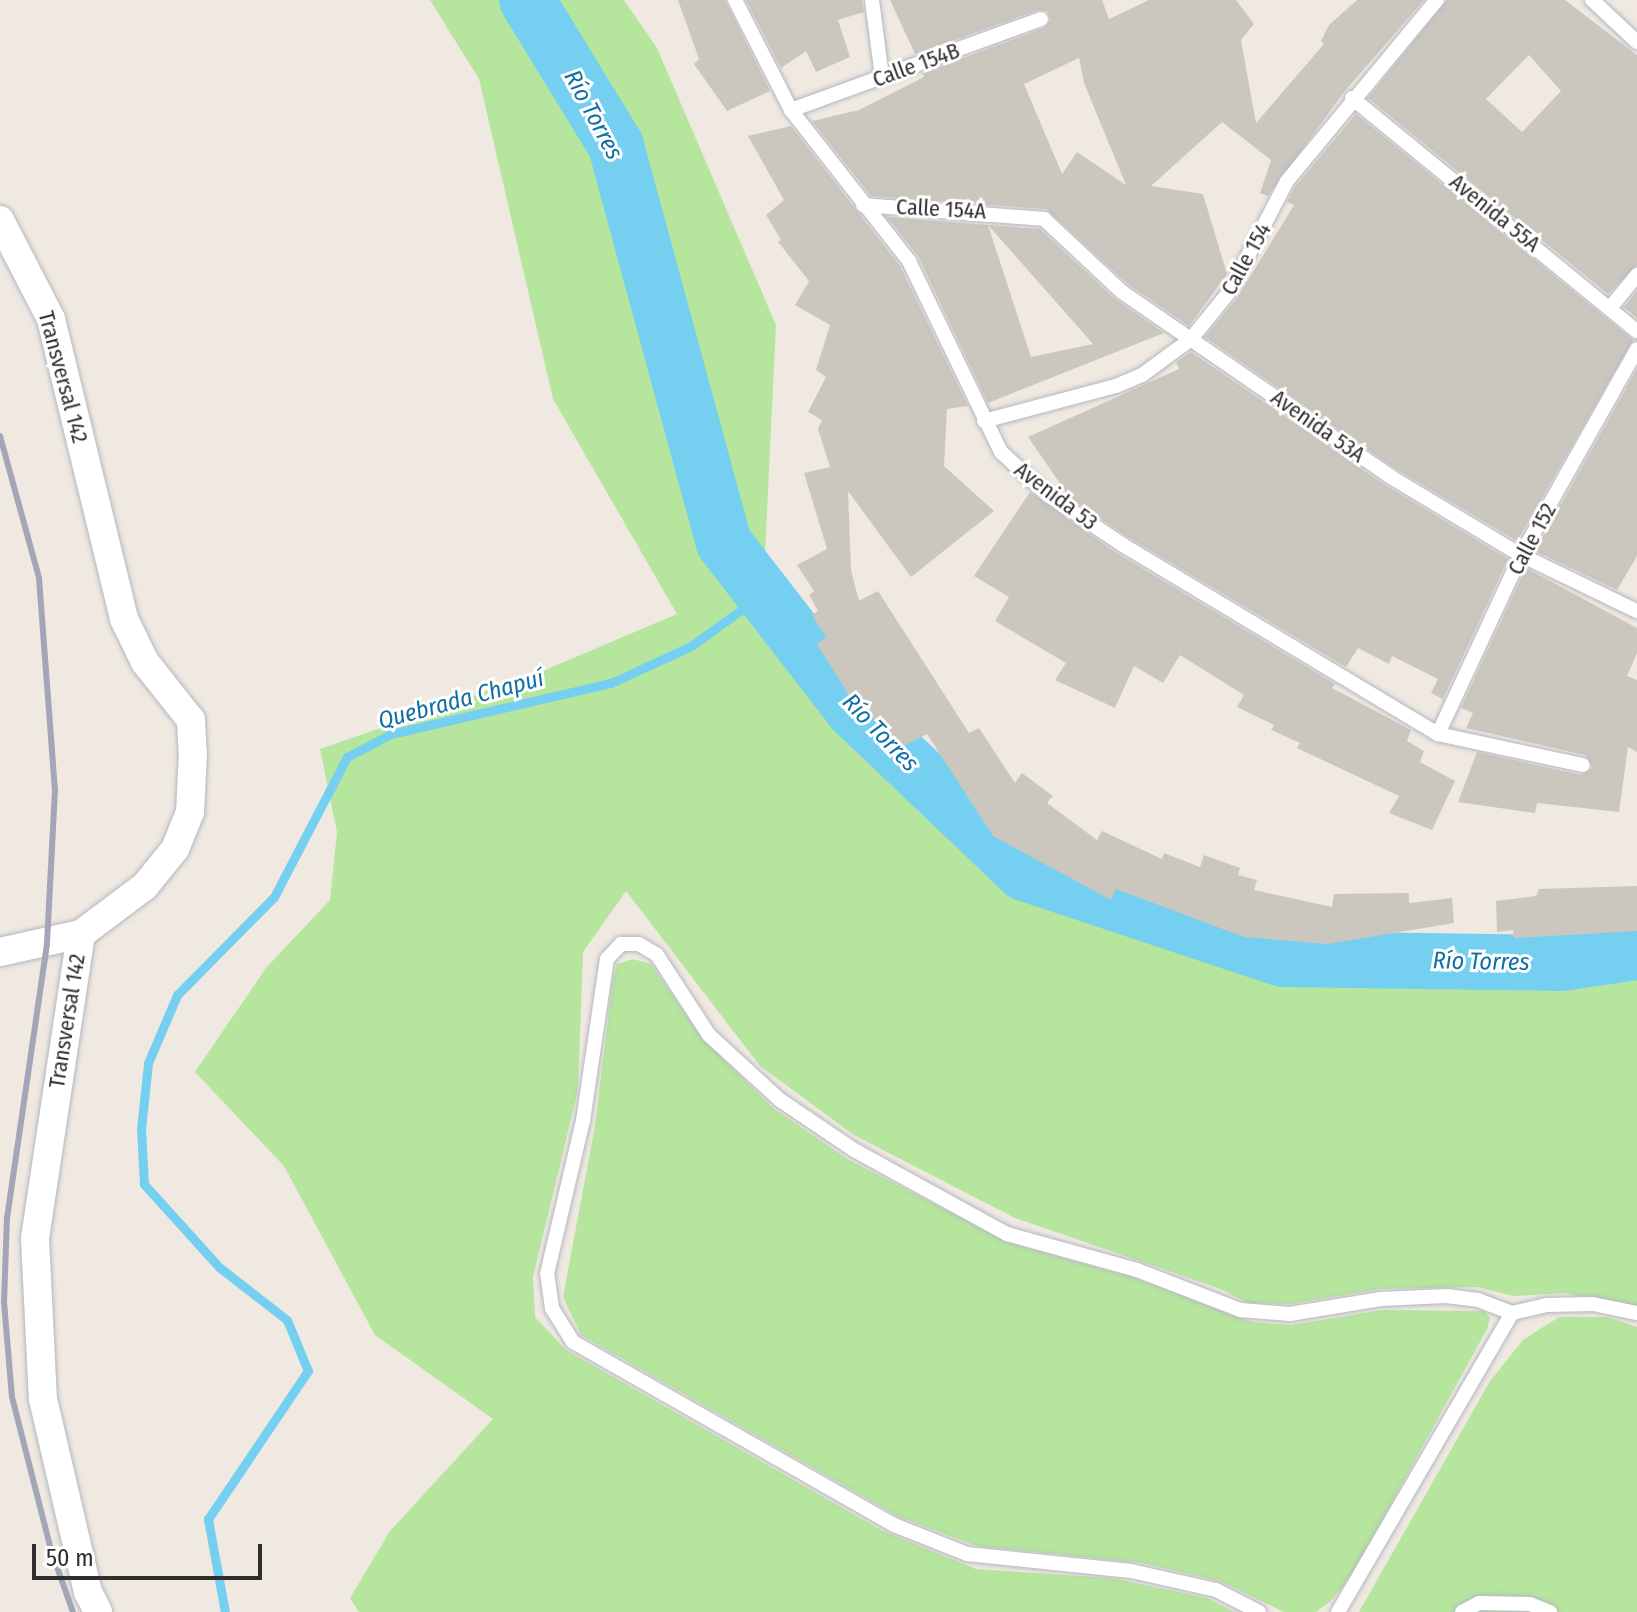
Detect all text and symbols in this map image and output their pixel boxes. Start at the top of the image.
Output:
street label: Calle 154B [869,37,963,93]
water label: Río Torres [558,65,628,165]
street label: Avenida 55A [1444,169,1546,257]
street label: Calle 154A [895,193,987,225]
street label: Calle 154 [1215,218,1277,300]
street label: Transversal 142 [33,308,93,446]
street label: Avenida 53A [1266,384,1370,468]
street label: Avenida 53 [1009,456,1103,536]
street label: Calle 152 [1502,499,1562,579]
water label: Quebrada Chapuí [375,664,547,736]
water label: Río Torres [836,688,924,778]
water label: Río Torres [1432,947,1530,977]
street label: Transversal 142 [43,952,91,1090]
scale bar [36,1528,266,1578]
text: 50 m [46,1544,94,1572]

